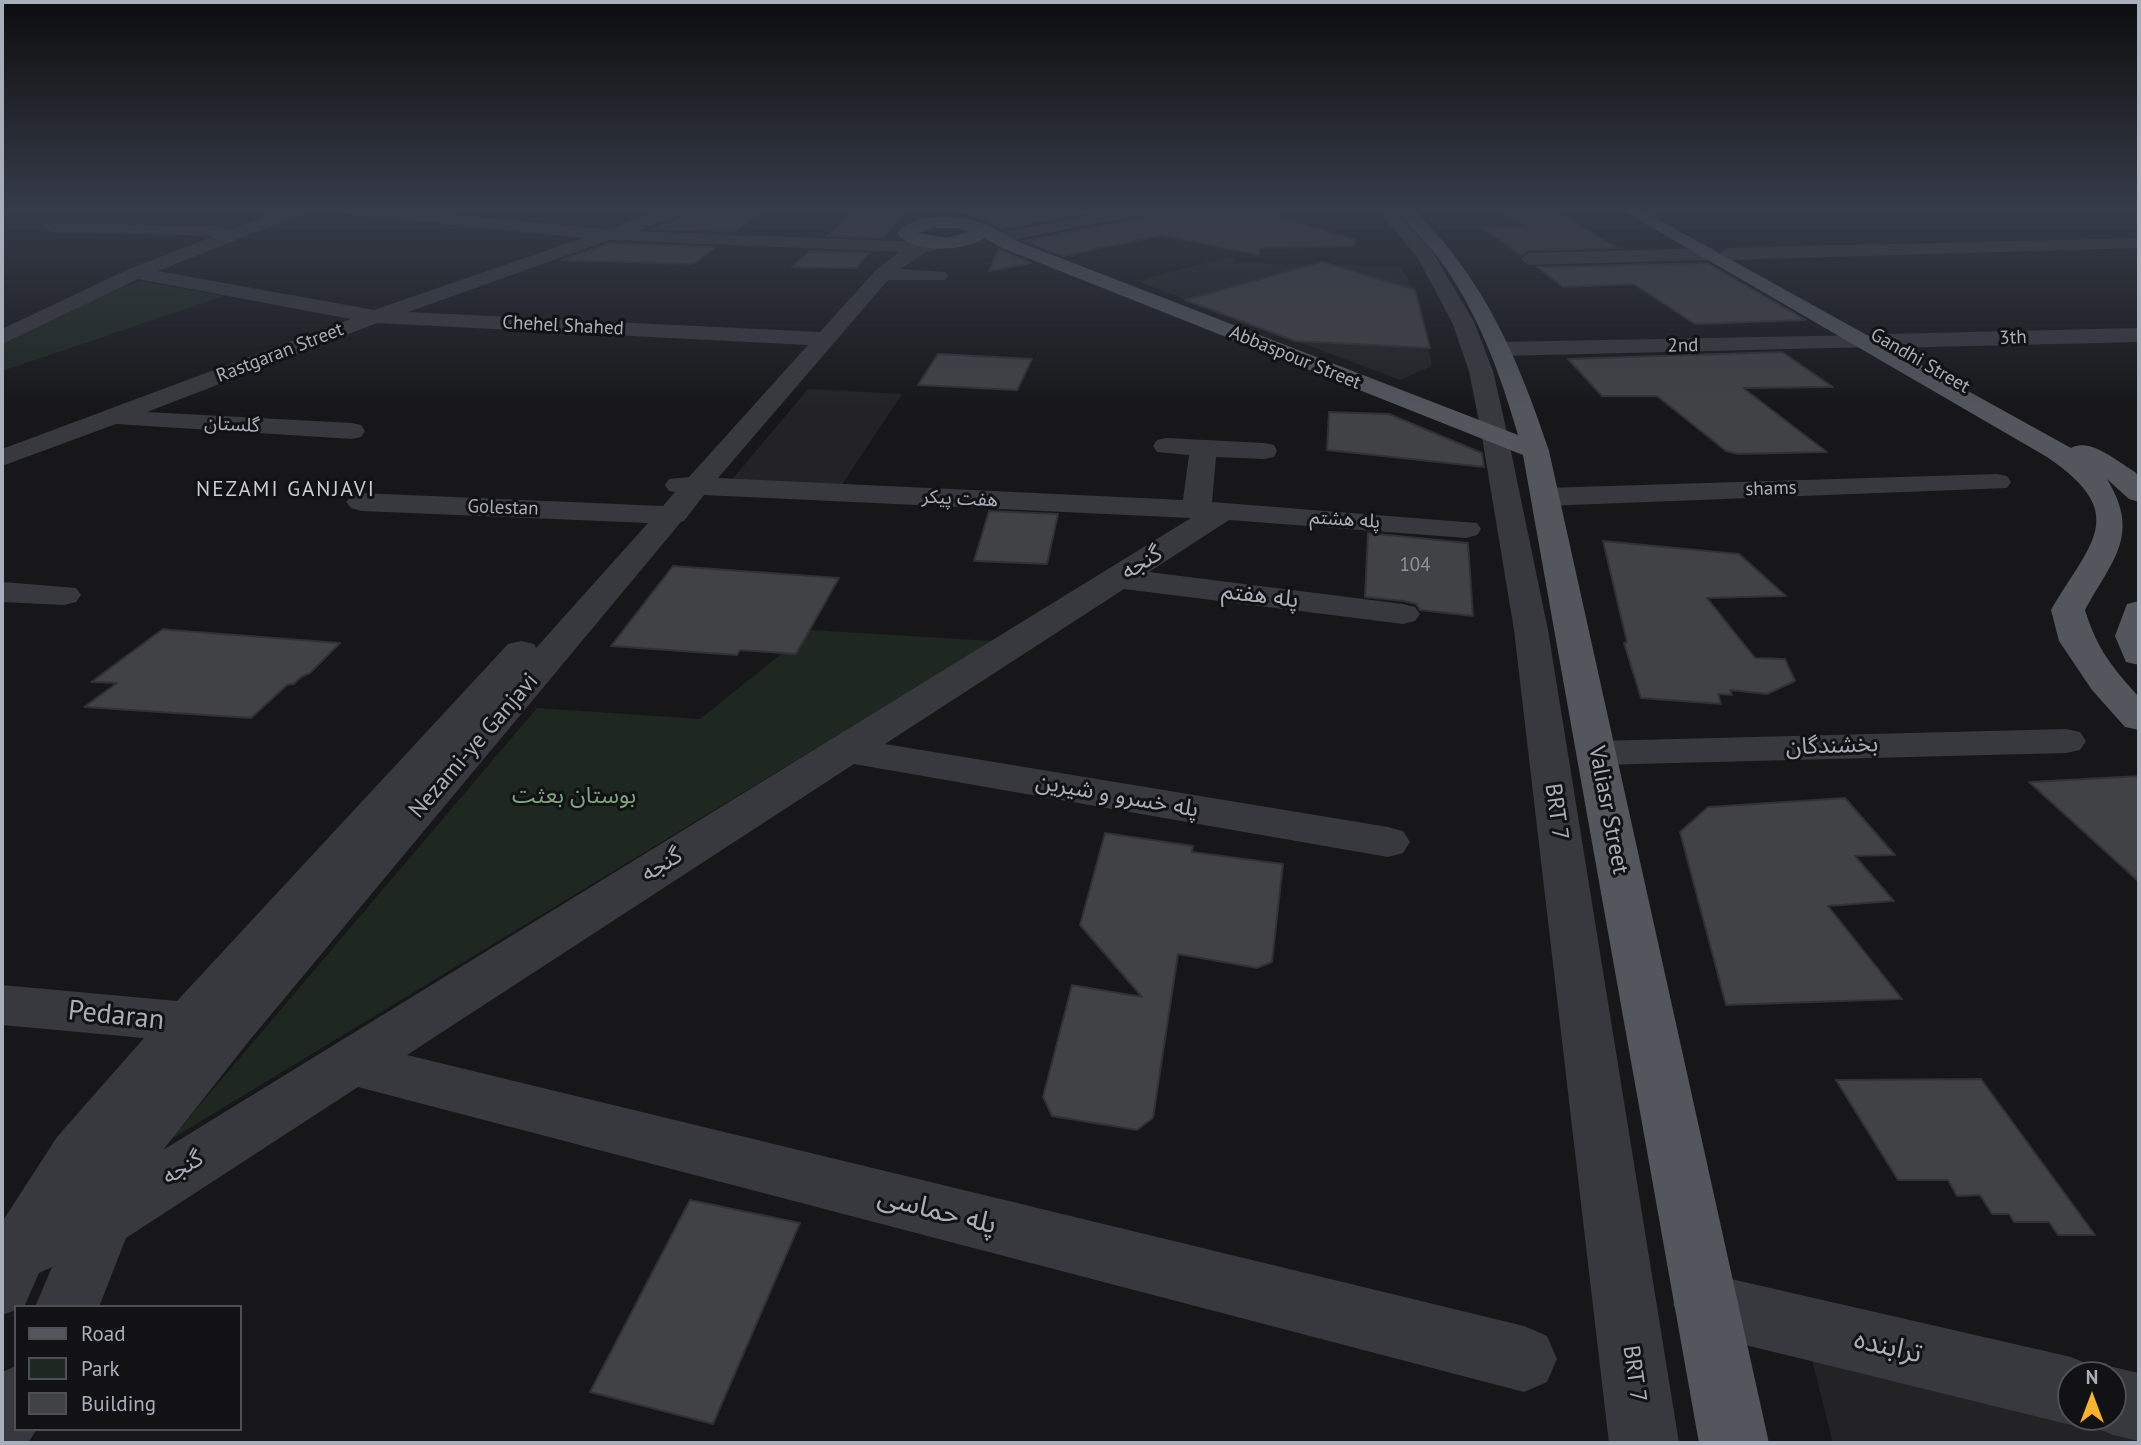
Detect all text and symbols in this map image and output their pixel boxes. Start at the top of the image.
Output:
street label: Chehel Shahed [502,311,624,341]
street label: Rastgaran Street [213,318,347,388]
street label: Abbaspour Street [1226,321,1364,395]
street label: Gandhi Street [1866,323,1974,399]
street label: 3th [1999,326,2027,350]
street label: 2nd [1667,334,1699,358]
street label: گلستان [204,412,260,438]
district label: NEZAMI GANJAVI [198,477,374,503]
street label: shams [1745,477,1797,501]
street label: هفت پیکر [921,486,999,512]
street label: Golestan [467,495,539,521]
street label: پله هشتم [1309,506,1381,534]
street label: گنجه [1116,540,1168,586]
house number: 104 [1399,555,1431,577]
street label: پله هفتم [1220,578,1300,614]
street label: Nezami-ye Ganjavi [404,668,544,824]
street label: بخشندگان [1785,731,1879,761]
street label: Valiasr Street [1582,744,1634,876]
street label: پله خسرو و شیرین [1033,768,1201,824]
park label: بوستان بعثت [512,782,636,810]
street label: BRT 7 [1538,782,1574,842]
street label: گنجه [636,842,688,888]
street label: Pedaran [66,994,166,1038]
street label: گنجه [157,1145,209,1191]
street label: پله حماسی [874,1180,1000,1242]
legend [14,1305,242,1431]
text: Road [81,1320,125,1347]
street label: ترابنده [1851,1323,1925,1371]
street label: BRT 7 [1616,1344,1652,1404]
text: Park [81,1355,120,1382]
north arrow [2057,1361,2127,1431]
text: N [2086,1365,2098,1389]
text: Building [81,1390,156,1417]

